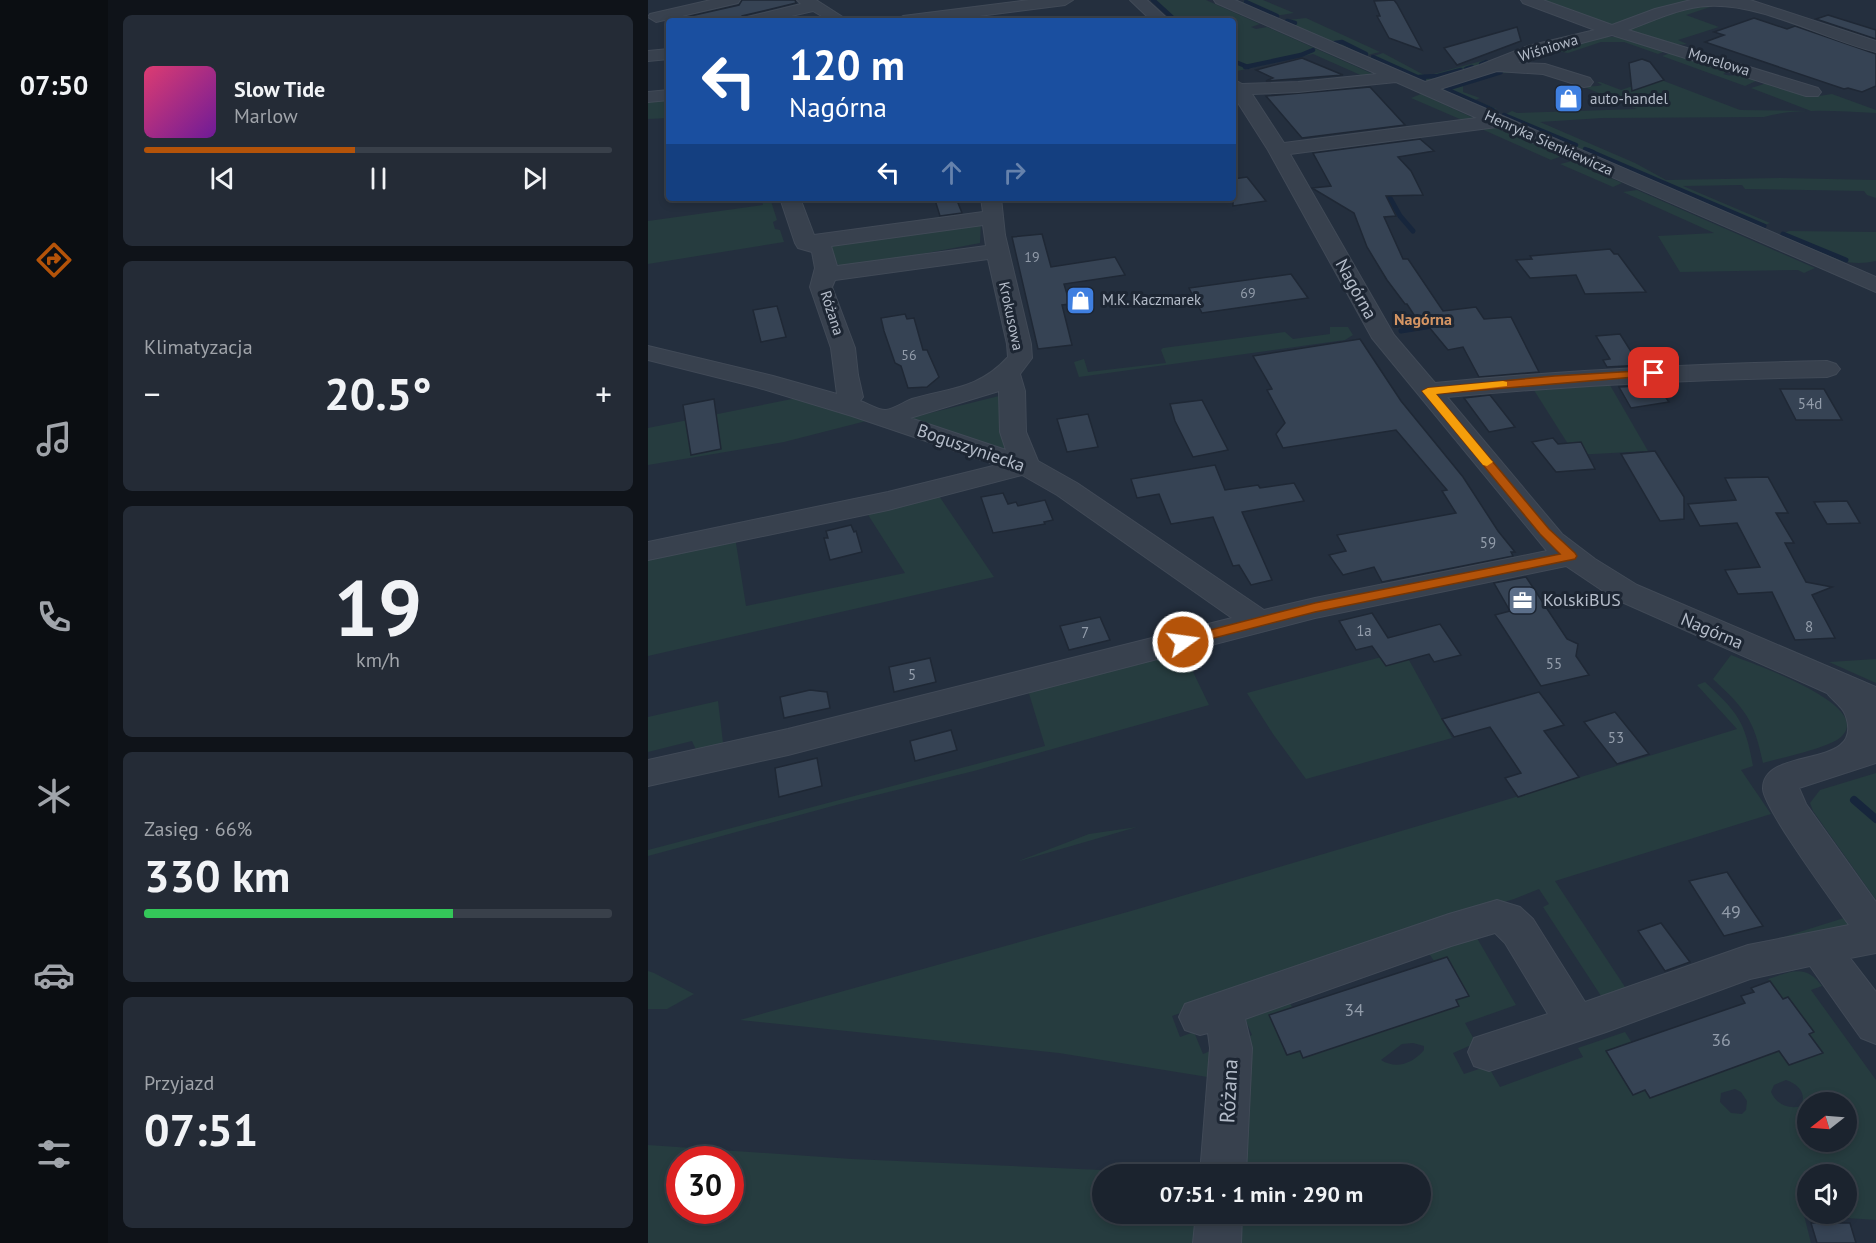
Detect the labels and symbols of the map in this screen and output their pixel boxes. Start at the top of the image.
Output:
street label: Wiśniowa [1516,29,1580,66]
street label: Morelowa [1686,43,1752,80]
shop icon: auto-handel [1553,83,1585,115]
place label: auto-handel [1590,89,1668,108]
street label: Henryka Sienkiewicza [1482,106,1616,179]
house number: 19 [1024,248,1040,266]
street label: Nagórna [1331,255,1382,323]
street label: Krokusowa [995,280,1028,352]
shop icon: M.K. Kaczmarek [1065,284,1097,316]
house number: 69 [1240,284,1256,302]
street label: Różana [816,288,849,338]
place label: M.K. Kaczmarek [1102,290,1202,309]
district label: Nagórna [1394,309,1452,329]
house number: 56 [901,346,917,364]
pin [1628,347,1679,398]
house number: 54d [1798,394,1822,413]
street label: Boguszyniecka [914,418,1028,477]
house number: 59 [1480,533,1496,552]
office icon: KolskiBUS [1506,584,1538,616]
place label: KolskiBUS [1543,588,1621,611]
street label: Nagórna [1678,607,1747,654]
position arrow [1151,610,1215,674]
house number: 8 [1805,617,1813,636]
house number: 1a [1356,621,1372,640]
house number: 7 [1081,623,1089,642]
house number: 55 [1546,654,1562,673]
house number: 5 [908,665,916,684]
house number: 53 [1608,728,1624,747]
house number: 49 [1721,900,1741,923]
house number: 34 [1344,998,1364,1021]
house number: 36 [1711,1028,1731,1051]
street label: Różana [1213,1058,1244,1124]
north arrow [1797,1092,1857,1152]
speed limit sign: 30 [666,1146,744,1224]

